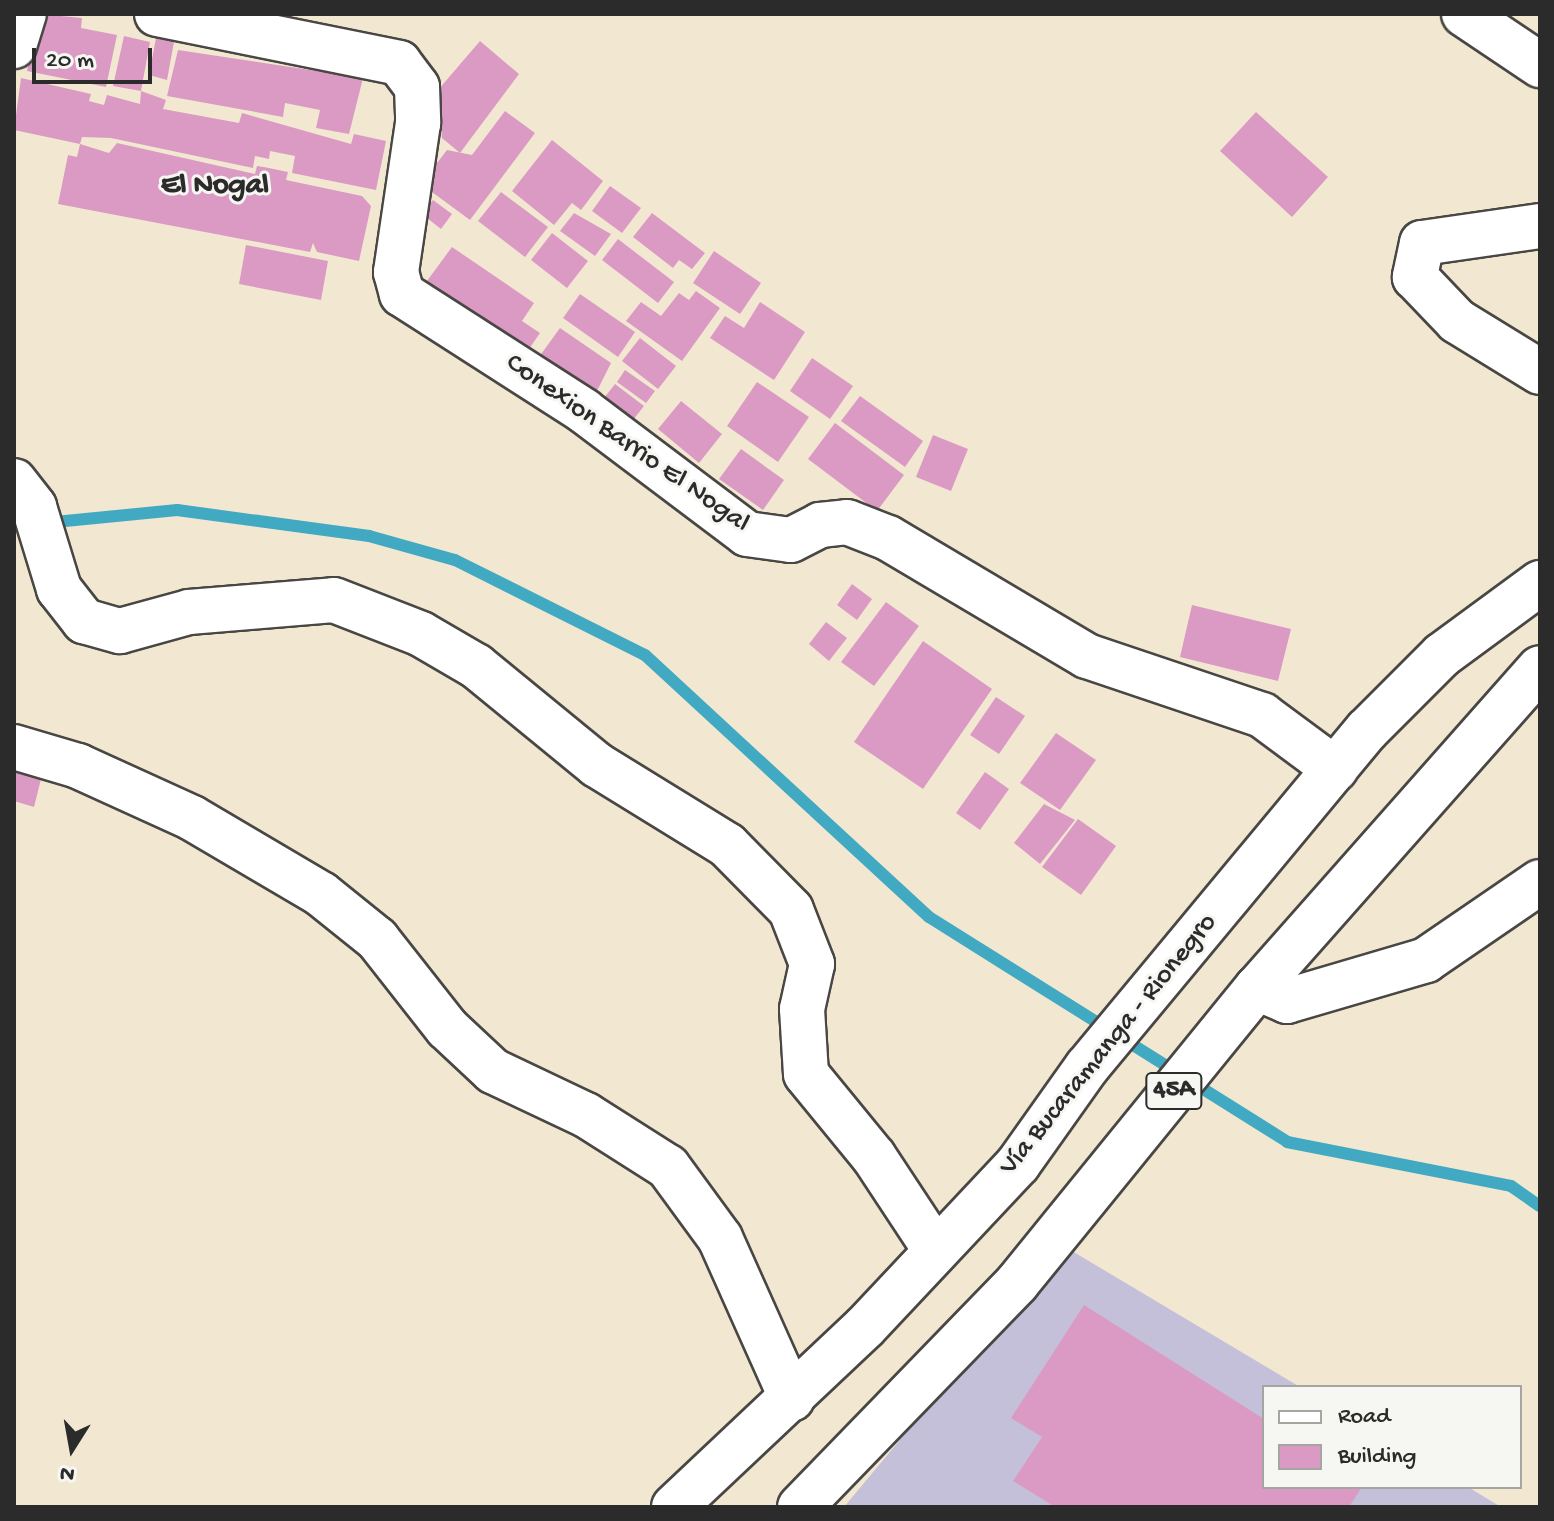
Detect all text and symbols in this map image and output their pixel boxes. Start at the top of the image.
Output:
scale bar [36,32,156,82]
text: 20 m [46,47,94,76]
district label: El Nogal [161,169,269,205]
street label: Conexion Barrio El Nogal [498,347,756,541]
street label: Vía Bucaramanga - Rionegro [993,907,1225,1183]
road number: 45A [1144,1069,1204,1113]
legend [1262,1385,1522,1489]
text: Road [1338,1403,1390,1432]
north arrow [32,1409,112,1489]
text: Building [1338,1443,1416,1472]
text: N [58,1458,77,1487]

